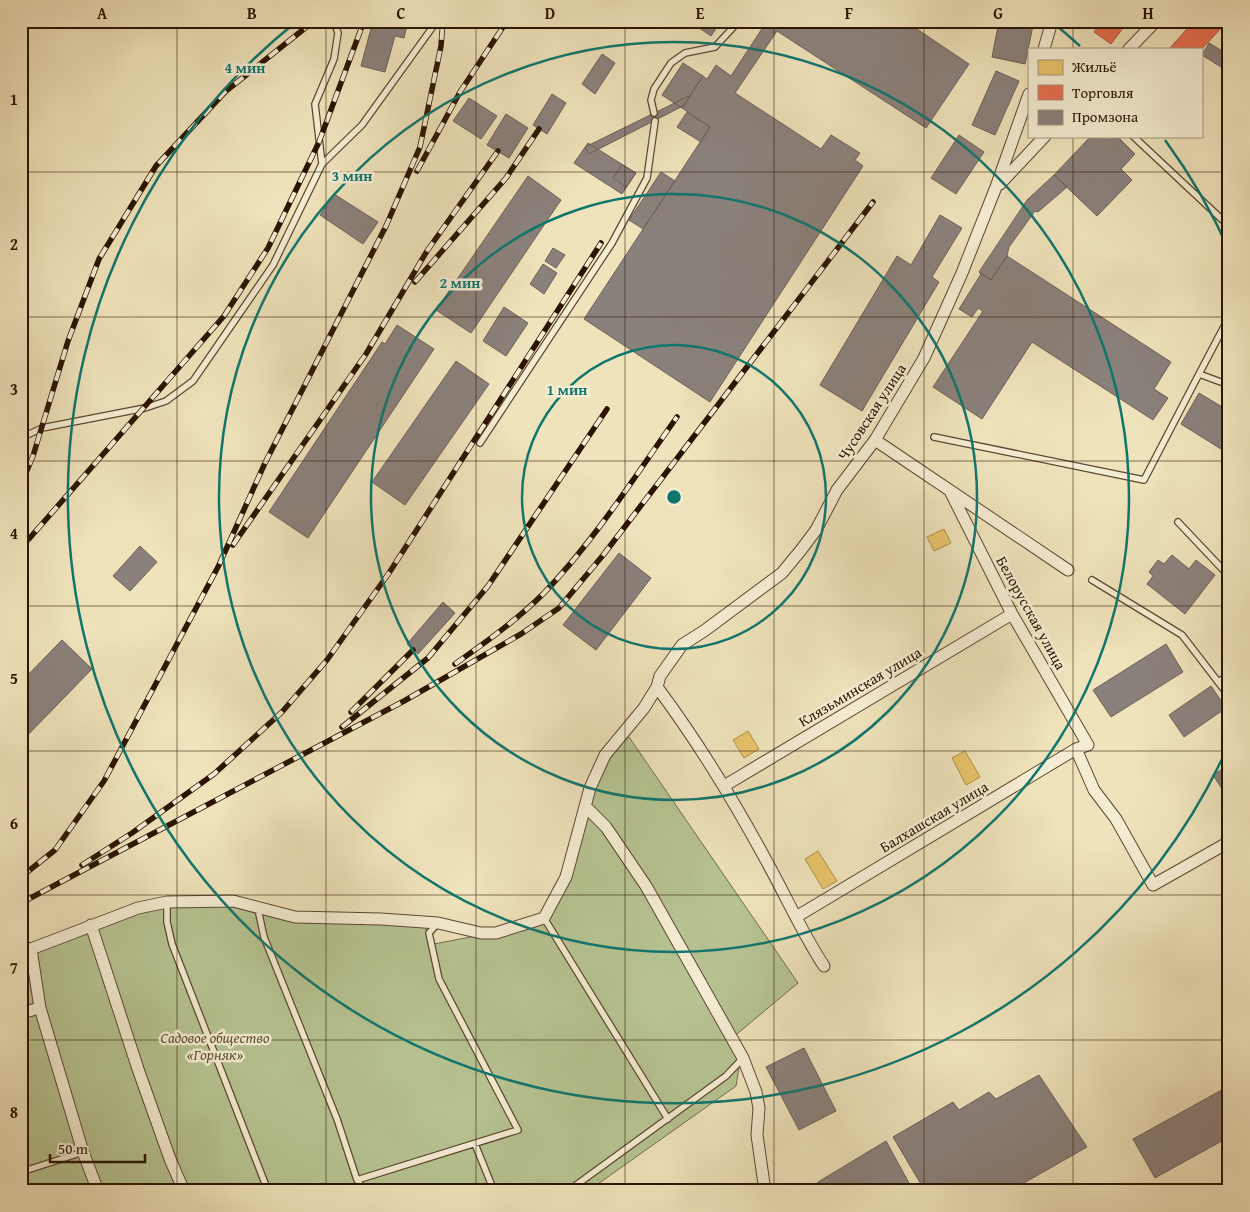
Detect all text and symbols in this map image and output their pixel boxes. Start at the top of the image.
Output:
text: A [97,1,108,25]
text: B [247,1,257,25]
text: C [396,1,406,25]
text: D [545,1,555,25]
text: E [696,1,705,25]
text: F [845,1,853,25]
text: G [993,1,1003,25]
text: H [1142,1,1154,25]
legend [1028,48,1202,138]
text: Жильё [1071,56,1117,77]
text: 4 мин [225,57,266,78]
text: Торговля [1072,82,1134,103]
text: 1 [10,87,18,111]
text: Промзона [1072,106,1139,127]
text: 3 мин [332,165,373,186]
text: 2 [10,232,18,256]
text: 2 мин [440,272,481,293]
street label: Чусовская улица [832,359,911,464]
text: 3 [10,377,18,401]
text: 1 мин [547,379,588,400]
centre of rings [665,488,683,506]
text: 4 [10,521,18,545]
street label: Белорусская улица [991,552,1072,674]
street label: Клязьминская улица [794,641,926,732]
text: 5 [10,666,18,690]
street label: Балхашская улица [876,775,993,857]
text: 6 [10,811,18,835]
text: 7 [10,955,18,979]
park label: Садовое общество «Горняк» [161,1027,270,1065]
text: 8 [10,1100,18,1124]
scale bar [50,1132,145,1164]
text: 50 m [58,1138,89,1159]

